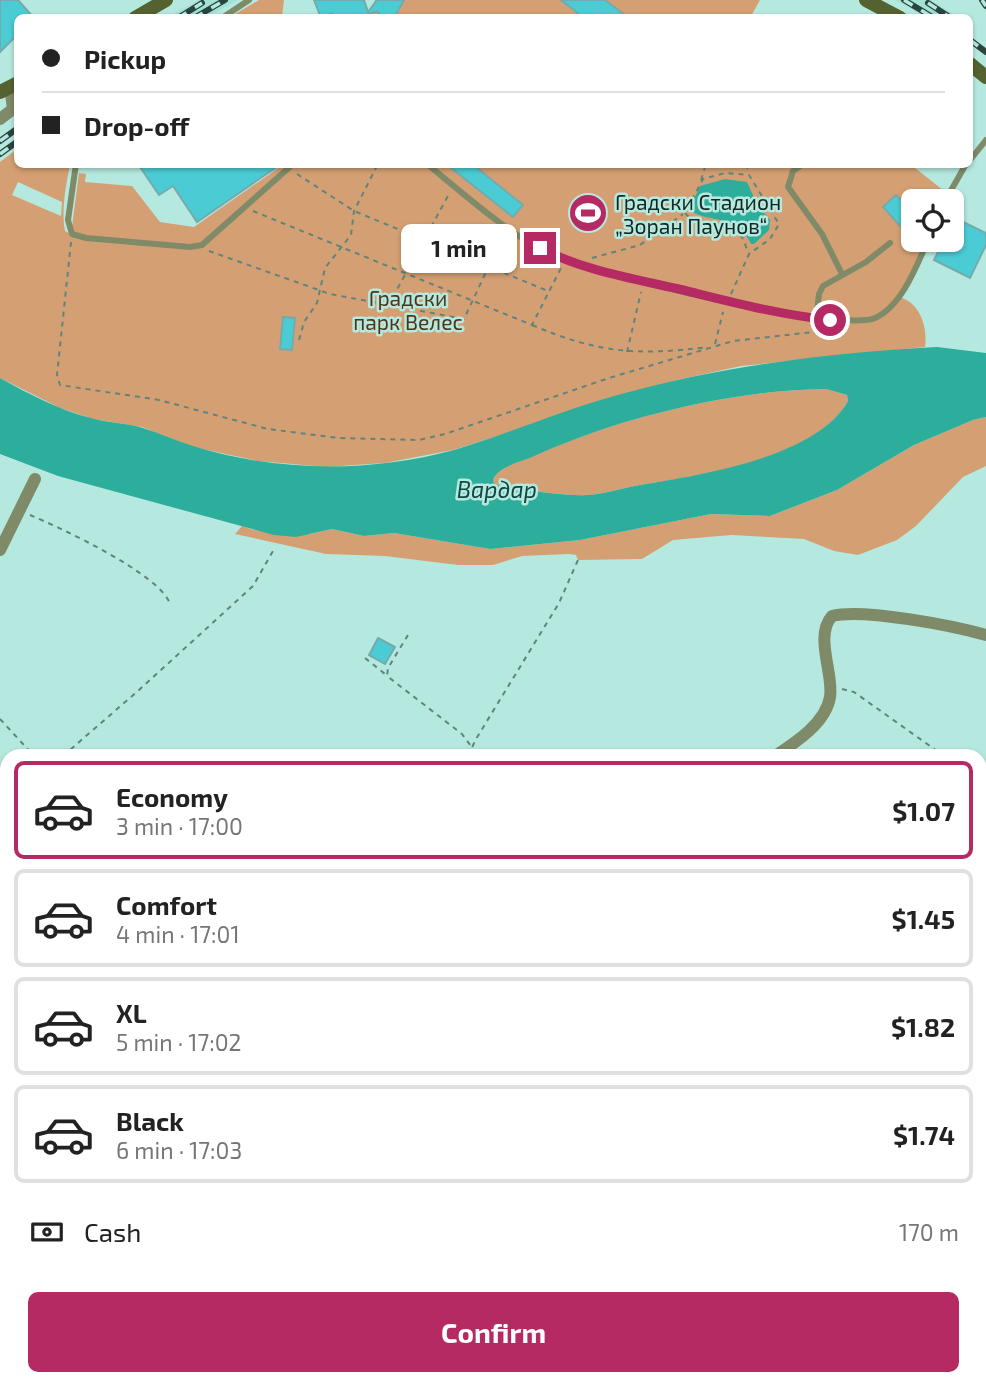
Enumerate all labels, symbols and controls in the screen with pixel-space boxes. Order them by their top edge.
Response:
text: Pickup [84,43,166,74]
text: Drop-off [84,110,189,141]
place label: Градски Стадион „Зоран Паунов“ [615,189,781,239]
map controls [901,189,964,252]
button: locate [901,189,964,252]
sports icon: Градски Стадион „Зоран Паунов“ [567,192,609,234]
callout: 1 min [400,224,516,272]
route end [524,232,556,264]
text: 1 min [431,234,487,262]
park label: Градски парк Велес [353,285,463,334]
route start [814,304,846,336]
water label: Вардар [457,475,537,503]
icon: car [32,779,95,842]
text: Economy [116,781,228,812]
text: $1.07 [892,795,955,826]
text: 3 min · 17:00 [116,812,243,840]
icon: car [32,887,95,950]
text: Comfort [116,889,217,920]
text: $1.45 [892,903,955,934]
text: 4 min · 17:01 [116,920,240,948]
icon: car [32,995,95,1058]
text: XL [116,997,147,1028]
text: $1.82 [891,1011,955,1042]
text: 5 min · 17:02 [116,1028,242,1056]
icon: car [32,1103,95,1166]
text: Black [116,1105,184,1136]
text: $1.74 [893,1119,955,1150]
text: 6 min · 17:03 [116,1136,242,1164]
icon: cash [28,1213,66,1251]
text: Cash [84,1216,141,1247]
text: 170 m [899,1218,959,1246]
button: Confirm [28,1292,959,1372]

